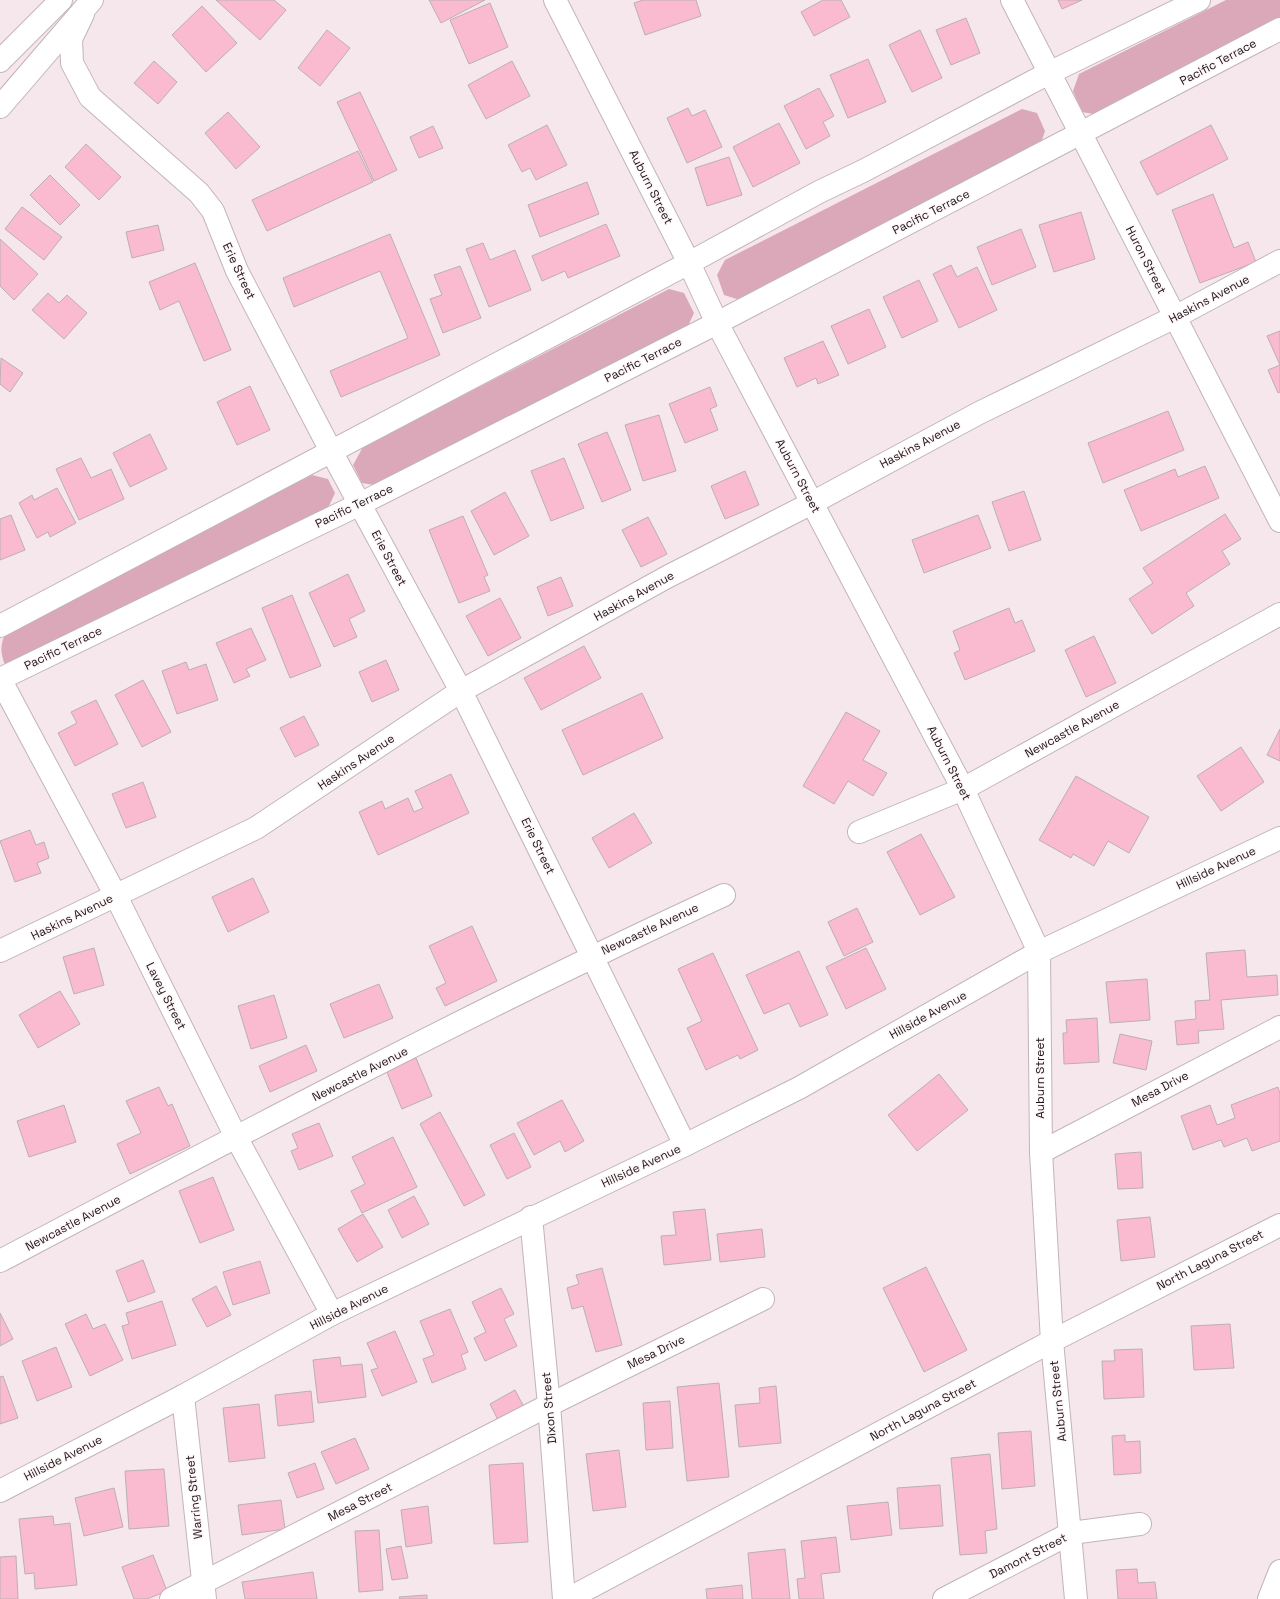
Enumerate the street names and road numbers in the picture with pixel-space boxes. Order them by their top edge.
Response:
street label: Pacific Terrace [1177,35,1259,89]
street label: Auburn Street [625,147,677,227]
street label: Pacific Terrace [890,186,972,238]
street label: Huron Street [1122,223,1170,297]
street label: Erie Street [219,240,259,302]
street label: Haskins Avenue [1166,271,1252,327]
street label: Pacific Terrace [602,334,684,386]
street label: Haskins Avenue [877,416,963,472]
street label: Auburn Street [772,436,824,516]
street label: Pacific Terrace [312,480,396,532]
street label: Erie Street [368,527,410,589]
street label: Haskins Avenue [591,567,677,625]
street label: Pacific Terrace [21,622,105,674]
street label: Newcastle Avenue [1022,696,1122,762]
street label: Auburn Street [923,723,975,803]
street label: Haskins Avenue [314,730,398,794]
street label: Erie Street [517,815,559,877]
street label: Hillside Avenue [1174,843,1258,893]
street label: Haskins Avenue [28,890,116,944]
street label: Newcastle Avenue [599,899,701,959]
street label: Lavey Street [142,960,190,1032]
street label: Hillside Avenue [886,987,970,1043]
street label: Auburn Street [1032,1037,1048,1119]
street label: Newcastle Avenue [309,1043,411,1105]
street label: Mesa Drive [1129,1067,1191,1111]
street label: Hillside Avenue [599,1141,683,1191]
street label: Newcastle Avenue [23,1191,123,1255]
street label: North Laguna Street [1154,1226,1266,1294]
street label: Hillside Avenue [307,1280,391,1334]
street label: Mesa Drive [624,1331,688,1373]
street label: Auburn Street [1046,1360,1070,1442]
street label: Dixon Street [538,1371,560,1445]
street label: North Laguna Street [867,1375,979,1445]
street label: Hillside Avenue [21,1431,105,1485]
street label: Warring Street [182,1454,206,1540]
street label: Mesa Street [325,1479,395,1525]
street label: Damont Street [986,1530,1070,1582]

